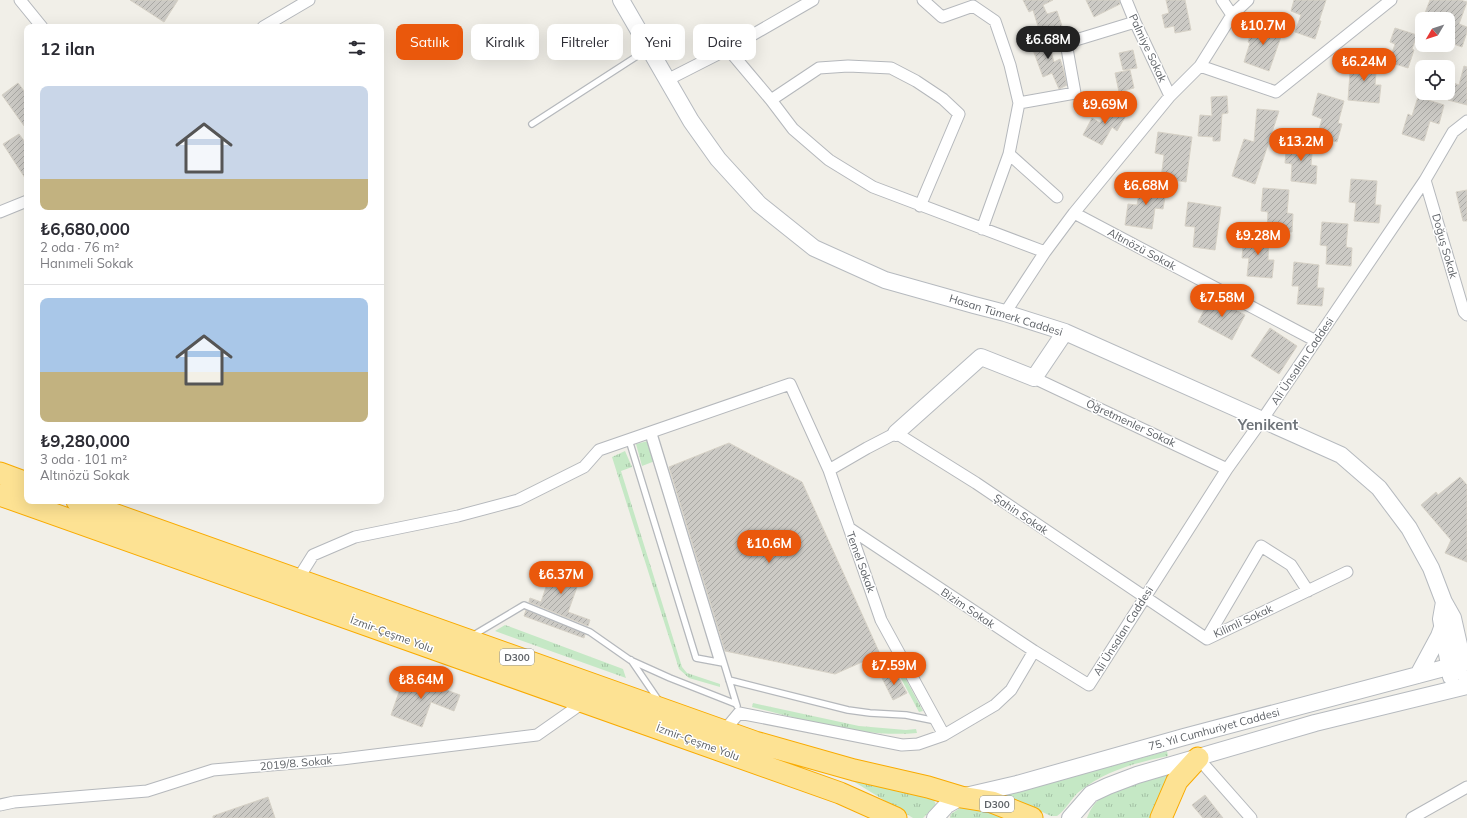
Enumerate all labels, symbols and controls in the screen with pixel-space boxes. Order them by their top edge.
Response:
street label: Palmiye Sokak [1126,12,1170,85]
pin: ₺10.7M [1230,12,1296,46]
north arrow [1415,12,1455,52]
map controls [1415,12,1455,100]
text: ₺10.7M [1240,17,1286,33]
chip: Satılık [396,24,463,60]
chip: Kiralık [471,24,539,60]
chip: Filtreler [547,24,623,60]
chip: Yeni [631,24,685,60]
chip: Daire [693,24,756,60]
pin: ₺6.68M [1015,26,1081,60]
text: ₺6.68M [1025,31,1071,47]
icon: filters [346,37,368,59]
text: 12 ilan [40,38,95,59]
pin: ₺6.24M [1331,48,1397,82]
text: ₺6.24M [1341,53,1387,69]
button: locate [1415,60,1455,100]
pin: ₺9.69M [1072,91,1138,125]
text: ₺9.69M [1082,96,1128,112]
icon: home [168,112,240,184]
pin: ₺13.2M [1268,128,1334,162]
text: ₺13.2M [1278,133,1324,149]
pin: ₺6.68M [1113,172,1179,206]
text: ₺6.68M [1123,177,1169,193]
street label: Doğuş Sokak [1429,212,1461,280]
text: ₺6,680,000 [40,218,130,239]
pin: ₺9.28M [1225,222,1291,256]
street label: Altınözü Sokak [1105,225,1179,273]
text: ₺9.28M [1235,227,1281,243]
text: 2 oda · 76 m² [40,239,119,255]
text: Hanımeli Sokak [40,255,133,271]
pin: ₺7.58M [1189,284,1255,318]
text: ₺7.58M [1199,289,1245,305]
street label: Hasan Tümerk Caddesi [948,291,1064,339]
street label: Ali Ünsalan Caddesi [1268,315,1336,407]
icon: home [168,324,240,396]
street label: Öğretmenler Sokak [1084,396,1178,450]
district label: Yenikent [1237,415,1299,434]
text: ₺9,280,000 [40,430,130,451]
text: 3 oda · 101 m² [40,451,127,467]
text: Altınözü Sokak [40,467,130,483]
street label: Şahin Sokak [991,491,1051,538]
pin: ₺10.6M [736,530,802,564]
street label: Temel Sokak [843,530,879,595]
text: ₺10.6M [746,535,792,551]
pin: ₺6.37M [528,561,594,595]
text: ₺6.37M [538,566,584,582]
street label: Ali Ünsalan Caddesi [1090,584,1156,678]
street label: Bizim Sokak [938,585,998,631]
street label: Kilimli Sokak [1211,601,1275,641]
street label: İzmir-Çeşme Yolu [349,612,435,656]
road number: D300 [500,649,534,665]
pin: ₺7.59M [861,652,927,686]
text: ₺7.59M [871,657,917,673]
pin: ₺8.64M [388,666,454,700]
text: ₺8.64M [398,671,444,687]
street label: 75. Yıl Cumhuriyet Caddesi [1147,705,1281,753]
street label: İzmir-Çeşme Yolu [655,720,741,764]
street label: 2019/8. Sokak [259,753,333,773]
road number: D300 [980,796,1014,812]

